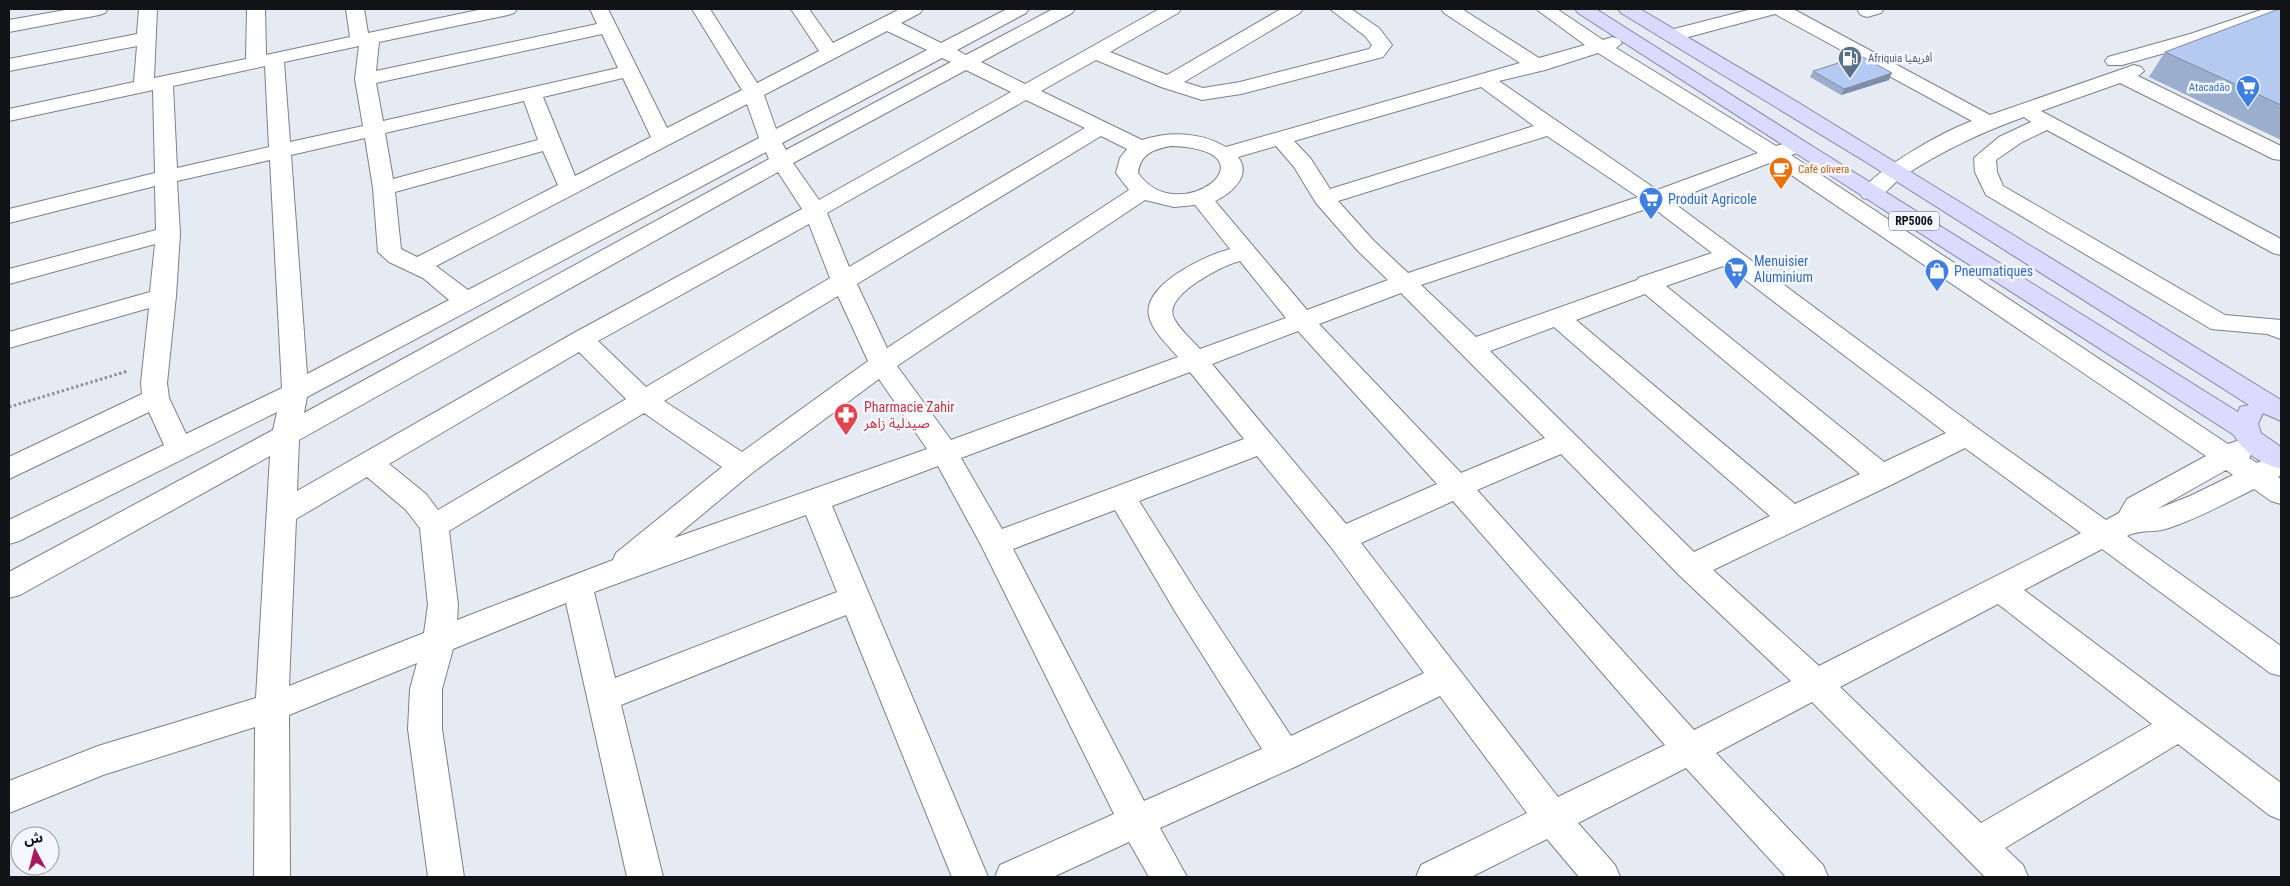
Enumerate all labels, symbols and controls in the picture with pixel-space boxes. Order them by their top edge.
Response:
fuel station icon: Afriquia أفريقيا [1837,45,1863,79]
place label: Afriquia أفريقيا [1868,52,1933,65]
supermarket icon: Atacadão [2235,74,2261,108]
place label: Atacadão [2189,81,2230,94]
cafe icon: Café olivera [1768,156,1794,190]
place label: Café olivera [1798,163,1849,176]
supermarket icon: Produit Agricole [1638,186,1664,220]
place label: Produit Agricole [1668,191,1757,207]
road number: RP5006 [1889,212,1939,230]
place label: Menuisier Aluminium [1754,253,1813,285]
supermarket icon: Menuisier Aluminium [1723,256,1749,290]
shop icon: Pneumatiques [1924,258,1950,292]
place label: Pneumatiques [1954,263,2033,279]
place label: Pharmacie Zahir صيدلية زاهر [863,399,954,432]
pharmacy icon: Pharmacie Zahir صيدلية زاهر [833,402,859,436]
north arrow [10,826,60,876]
text: ش [23,829,44,847]

